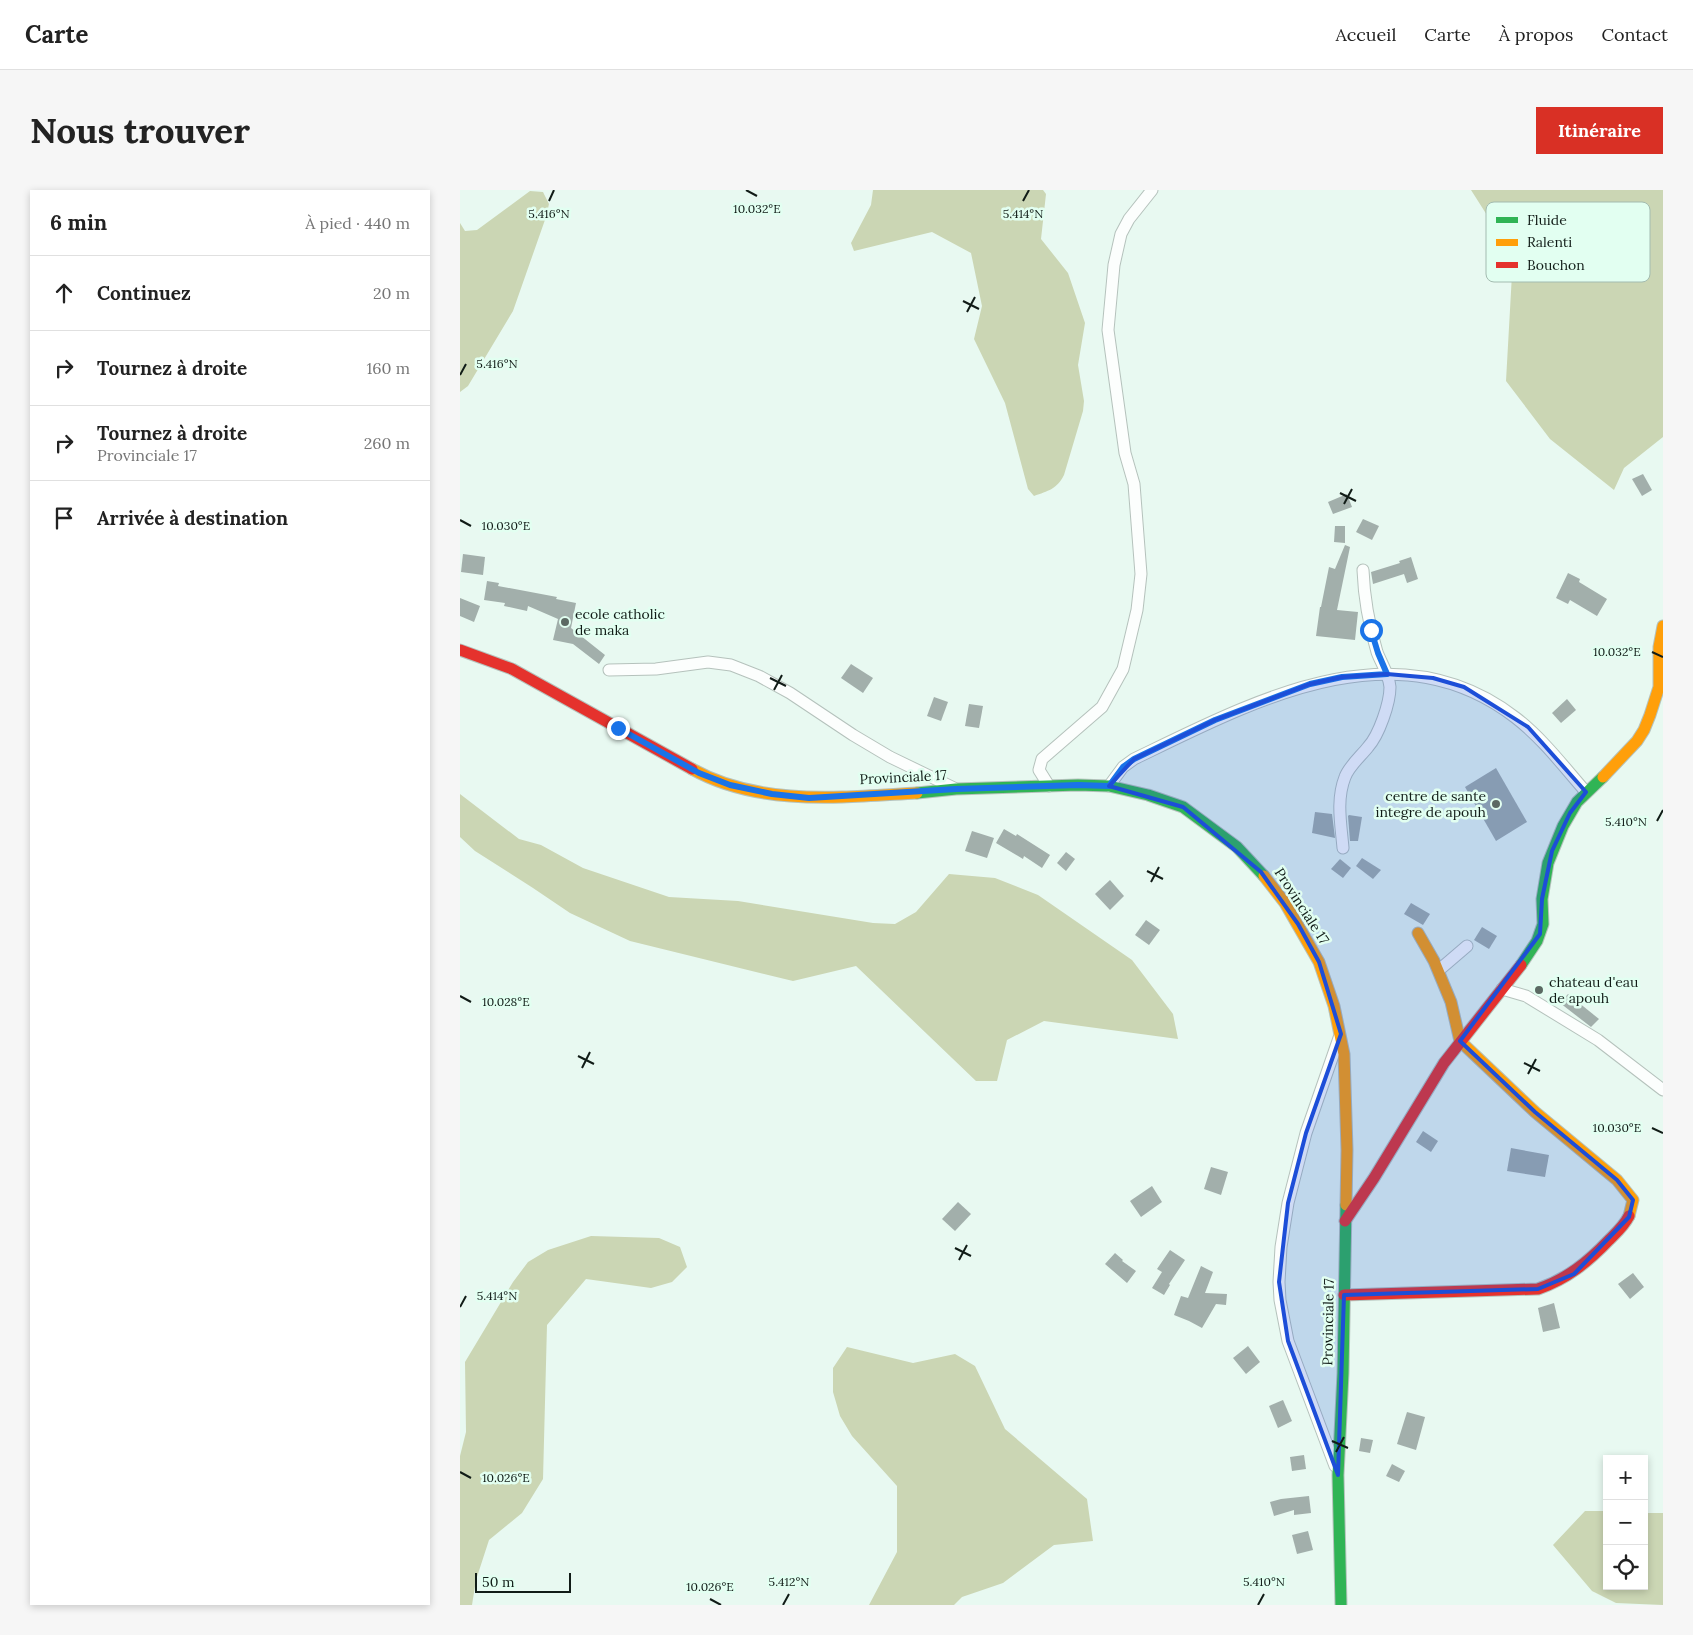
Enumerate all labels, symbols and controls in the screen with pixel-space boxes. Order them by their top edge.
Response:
text: Carte [25,19,88,50]
text: Accueil [1336,23,1396,46]
text: Carte [1424,23,1471,46]
text: À propos [1499,23,1573,46]
text: Contact [1601,23,1668,46]
button: Itinéraire [1536,107,1663,154]
text: Nous trouver [30,108,250,153]
text: 10.032°E [733,201,781,216]
legend [1486,202,1650,282]
text: 5.416°N [528,206,570,221]
text: 5.414°N [1003,206,1043,221]
text: 6 min [50,209,107,236]
text: Fluide [1527,211,1567,229]
text: À pied · 440 m [305,213,410,233]
text: Ralenti [1527,233,1572,251]
text: Bouchon [1527,256,1585,274]
icon: ahead [50,279,78,307]
text: Continuez [97,281,191,305]
text: 20 m [373,283,410,303]
icon: right [50,354,78,382]
text: Tournez à droite [97,356,247,380]
text: 5.416°N [476,356,518,371]
text: 160 m [366,358,410,378]
text: Tournez à droite [97,421,247,445]
icon: right [50,429,78,457]
text: 260 m [364,433,410,453]
text: Provinciale 17 [97,445,197,465]
icon: arrive [50,504,78,532]
text: Arrivée à destination [97,506,288,530]
text: 10.030°E [482,518,530,533]
place label: ecole catholic de maka [575,605,665,639]
marker: ecole catholic de maka [559,616,571,628]
route start [1360,619,1383,642]
text: 10.032°E [1593,644,1641,659]
route end [607,717,630,740]
street label: Provinciale 17 [859,766,948,788]
place label: centre de sante integre de apouh [1376,787,1486,821]
marker: centre de sante integre de apouh [1490,798,1502,810]
text: 5.410°N [1605,814,1647,829]
street label: Provinciale 17 [1271,864,1334,948]
place label: chateau d'eau de apouh [1549,973,1638,1007]
marker: chateau d'eau de apouh [1533,984,1545,996]
text: 10.028°E [482,994,530,1009]
text: 10.030°E [1593,1120,1641,1135]
street label: Provinciale 17 [1318,1278,1338,1366]
text: 5.414°N [477,1288,517,1303]
map controls [1603,1455,1648,1590]
button: + [1603,1455,1648,1500]
text: 10.026°E [482,1470,530,1485]
button: − [1603,1500,1648,1545]
button: locate [1603,1545,1648,1590]
scale bar [475,1570,571,1593]
text: 50 m [482,1573,515,1591]
text: 5.412°N [769,1574,809,1589]
text: 5.410°N [1243,1574,1285,1589]
text: 10.026°E [686,1579,734,1594]

